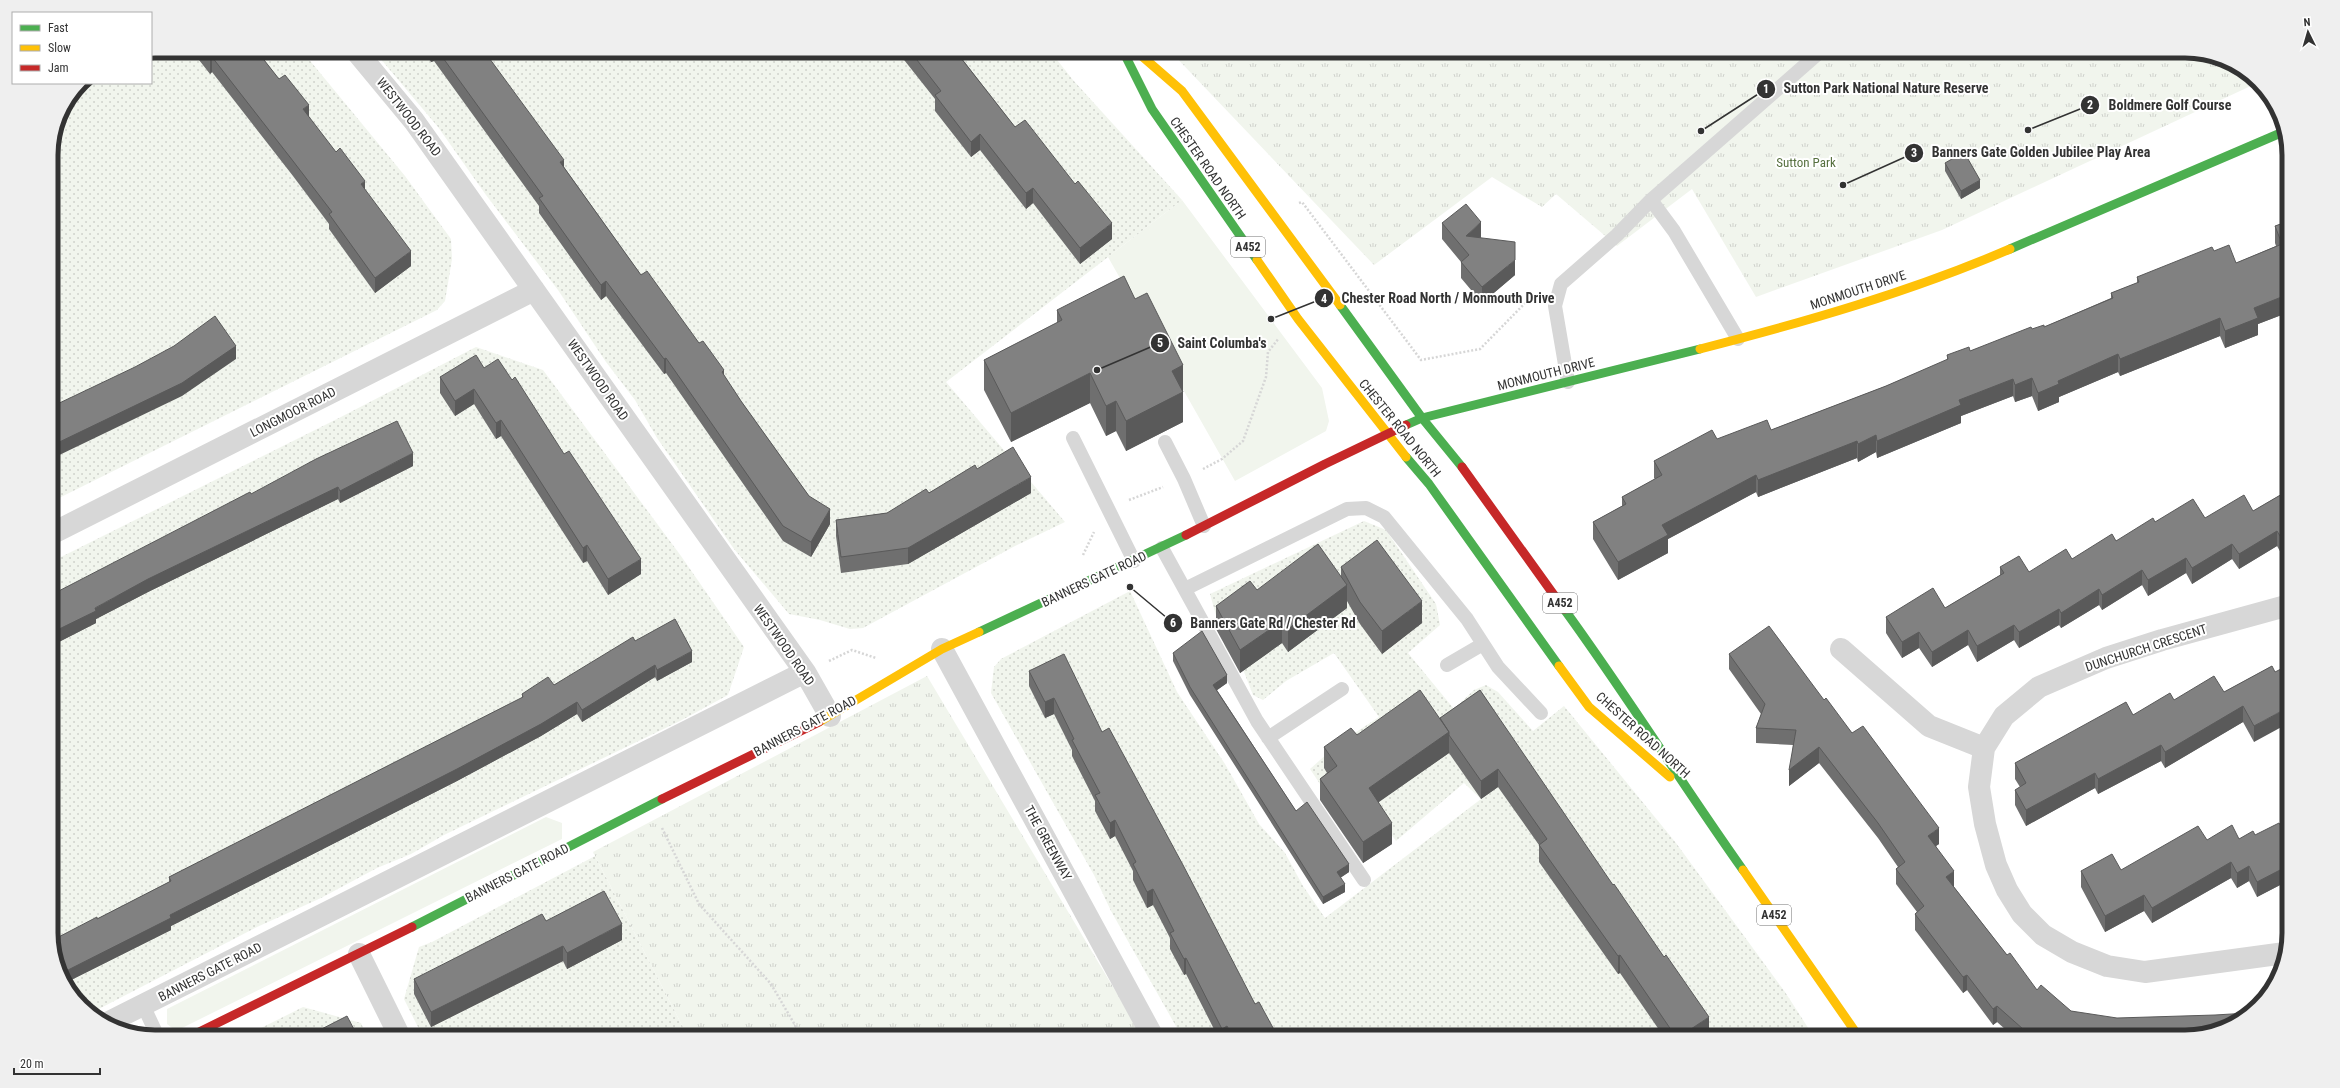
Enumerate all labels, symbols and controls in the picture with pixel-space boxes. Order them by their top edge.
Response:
legend [12,12,152,84]
north arrow [2288,12,2328,52]
text: N [2303,16,2311,29]
text: Fast [48,21,69,35]
text: Slow [48,41,71,55]
text: Jam [48,61,69,75]
street label: WESTWOOD ROAD [374,75,444,159]
callout: Sutton Park National Nature Reserve [1756,76,1997,102]
text: Sutton Park National Nature Reserve [1783,80,1989,96]
text: 1 [1763,82,1769,96]
callout: Boldmere Golf Course [2080,92,2239,118]
text: Boldmere Golf Course [2109,97,2232,113]
text: 2 [2087,98,2093,112]
street label: CHESTER ROAD NORTH [1167,114,1249,222]
callout: Banners Gate Golden Jubilee Play Area [1904,140,2158,166]
text: Banners Gate Golden Jubilee Play Area [1932,144,2151,160]
text: 3 [1911,146,1917,160]
park label: Sutton Park [1776,155,1836,170]
road number: A452 [1231,237,1265,257]
street label: MONMOUTH DRIVE [1808,267,1908,313]
callout: Chester Road North / Monmouth Drive [1314,285,1563,311]
text: Chester Road North / Monmouth Drive [1341,290,1555,306]
text: 4 [1321,292,1327,306]
callout: Saint Columba's [1150,330,1275,356]
text: Saint Columba's [1177,335,1267,351]
text: 5 [1157,336,1163,350]
street label: WESTWOOD ROAD [564,337,632,423]
street label: MONMOUTH DRIVE [1496,355,1596,393]
street label: CHESTER ROAD NORTH [1356,376,1444,480]
street label: LONGMOOR ROAD [248,384,338,440]
street label: BANNERS GATE ROAD [1039,548,1149,610]
road number: A452 [1543,593,1577,613]
street label: WESTWOOD ROAD [750,602,818,688]
callout: Banners Gate Rd / Chester Rd [1163,610,1364,636]
text: Banners Gate Rd / Chester Rd [1190,615,1356,631]
text: 6 [1170,616,1176,630]
street label: DUNCHURCH CRESCENT [2083,621,2209,675]
street label: CHESTER ROAD NORTH [1593,689,1693,781]
street label: BANNERS GATE ROAD [751,693,859,759]
street label: THE GREENWAY [1021,803,1075,883]
street label: BANNERS GATE ROAD [463,840,571,906]
road number: A452 [1757,905,1791,925]
street label: BANNERS GATE ROAD [156,939,264,1005]
scale bar [14,1050,100,1076]
text: 20 m [20,1057,44,1071]

